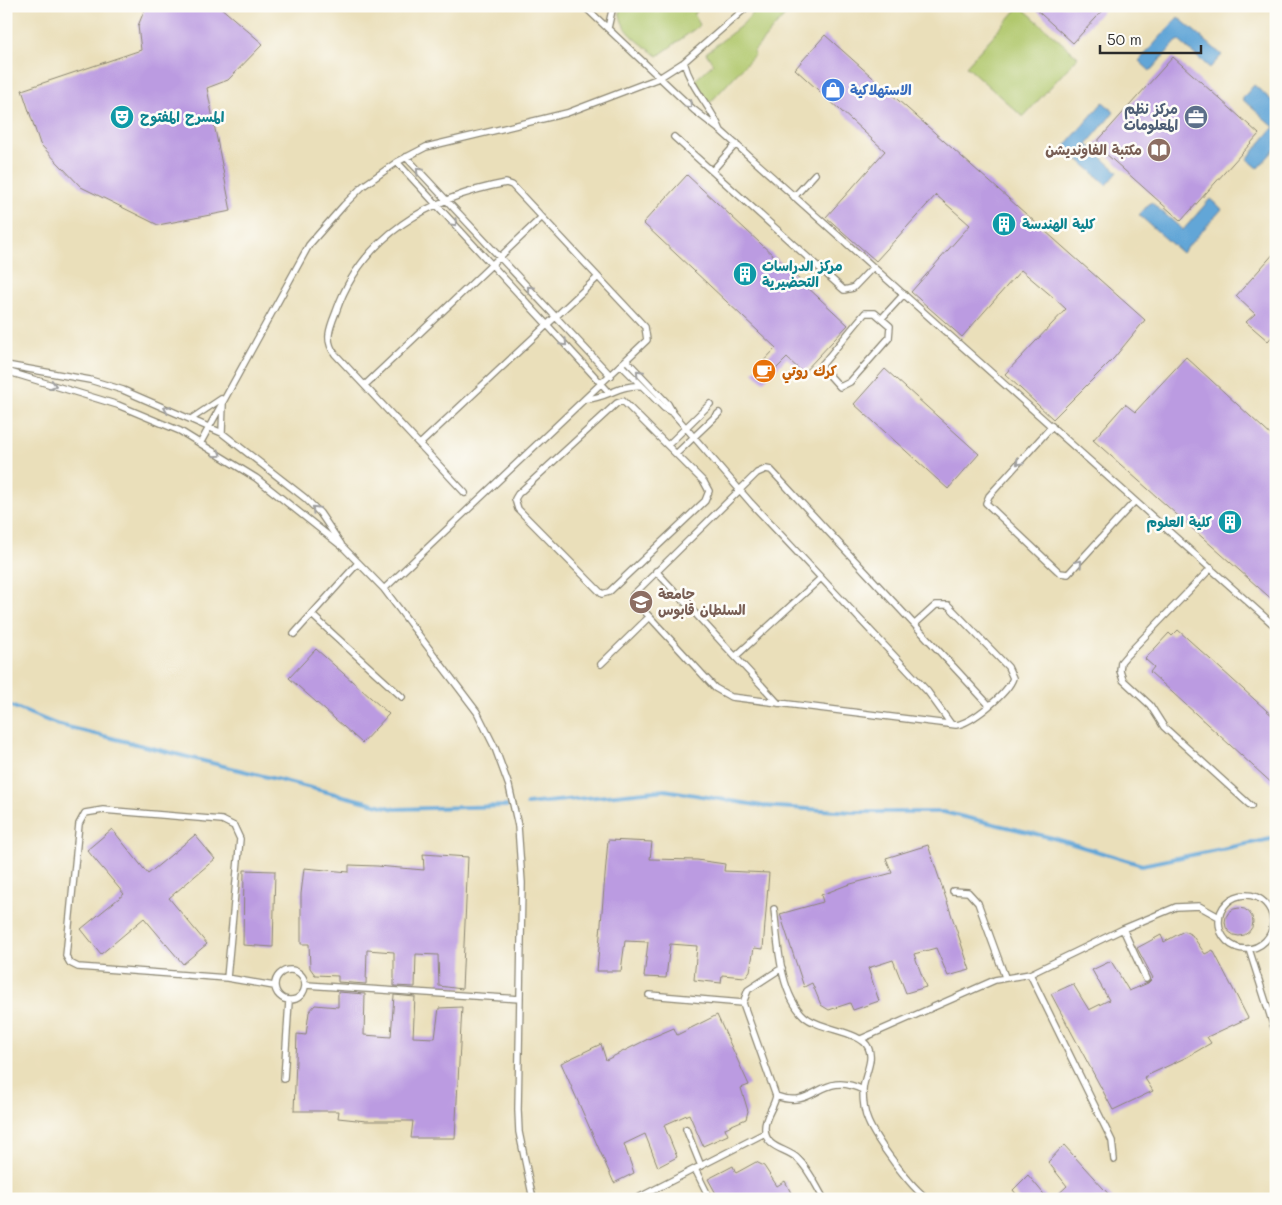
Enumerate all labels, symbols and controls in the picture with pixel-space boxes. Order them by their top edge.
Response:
scale bar [1100,22,1201,54]
text: 50 m [1107,29,1142,49]
shop icon: الاستهلاكية [820,77,846,103]
place label: الاستهلاكية [850,80,912,99]
place label: مركز نظم المعلومات [1124,99,1178,135]
one-way arrow [683,100,692,109]
theatre icon: المسرح المفتوح [109,104,135,130]
office icon: مركز نظم المعلومات [1183,104,1209,130]
place label: المسرح المفتوح [140,107,225,127]
library icon: مكتبة الفاونديشن [1146,137,1172,163]
place label: مكتبة الفاونديشن [1045,140,1142,159]
one-way arrow [416,167,425,176]
building icon: كلية الهندسة [991,211,1017,237]
place label: كلية الهندسة [1022,214,1096,233]
one-way arrow [448,218,457,227]
place label: مركز الدراسات التحضيرية [762,256,843,291]
building icon: مركز الدراسات التحضيرية [732,261,758,287]
one-way arrow [527,286,536,295]
one-way arrow [558,337,567,346]
cafe icon: كرك روتي [751,358,777,384]
place label: كرك روتي [782,361,838,384]
one-way arrow [636,370,645,379]
one-way arrow [48,380,56,390]
one-way arrow [163,405,172,415]
one-way arrow [213,447,222,457]
one-way arrow [1016,457,1025,466]
one-way arrow [312,506,321,515]
building icon: كلية العلوم [1217,509,1243,535]
place label: كلية العلوم [1146,512,1213,533]
one-way arrow [1073,559,1082,568]
place label: جامعة السلطان قابوس [658,584,746,620]
school or university icon: جامعة السلطان قابوس [628,589,654,615]

